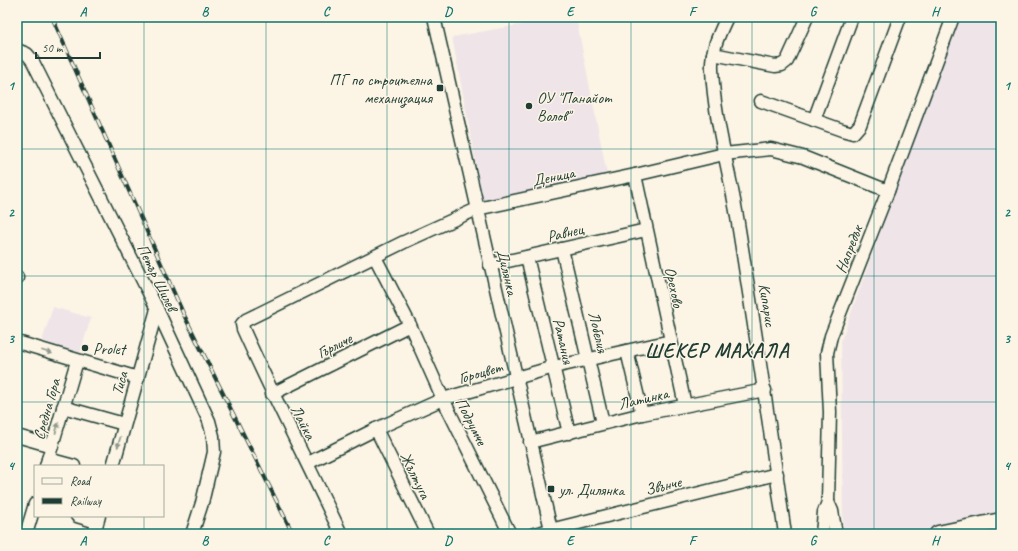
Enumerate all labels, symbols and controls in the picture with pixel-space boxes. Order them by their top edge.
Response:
text: A [80,4,88,20]
text: B [202,4,210,20]
text: C [323,4,331,20]
text: D [444,4,453,20]
text: E [567,4,576,20]
text: F [689,4,698,20]
text: G [810,4,818,20]
text: H [931,4,941,20]
scale bar [36,34,100,60]
text: 50 m [42,40,64,56]
place label: ПГ по строителна механизация [329,70,434,108]
text: 1 [8,78,16,94]
text: 1 [1004,78,1012,94]
marker: ПГ по строителна механизация [435,83,445,93]
place label: ОУ "Панайот Волов" [537,88,613,126]
marker: ОУ "Панайот Волов" [524,101,534,111]
street label: Деница [530,162,578,191]
text: 2 [8,205,15,221]
text: 2 [1004,205,1011,221]
street label: Равнец [545,219,587,247]
street label: Напредък [831,221,868,276]
street label: Петър Шилев [132,241,183,317]
street label: Дилянка [492,247,522,299]
street label: Орехово [660,265,688,311]
street label: Кипарис [754,282,780,329]
street label: Лобелия [584,310,613,356]
street label: Ратания [548,316,578,367]
street label: Гърличе [314,328,357,363]
text: 3 [8,331,15,347]
text: 3 [1004,331,1011,347]
district label: ШЕКЕР МАХАЛА [645,338,790,363]
place label: Prolet [93,339,128,359]
marker: Prolet [80,343,90,353]
one-way arrow [41,349,53,355]
street label: Гороцвет [456,357,506,389]
street label: Тиса [107,368,133,397]
street label: Средна Гора [29,375,65,442]
street label: Латинка [616,383,672,414]
street label: Подрумче [451,394,492,450]
street label: Лайка [286,402,321,444]
one-way arrow [54,422,60,434]
one-way arrow [116,436,122,449]
street label: Жълтуга [395,449,436,504]
text: 4 [8,458,16,474]
text: 4 [1004,458,1012,474]
legend [34,465,164,517]
street label: Звънче [643,471,685,500]
text: Road [70,473,92,489]
place label: ул. Дилянка [558,480,626,500]
marker: ул. Дилянка [546,484,556,494]
text: Railway [70,493,102,509]
text: A [80,533,88,549]
text: B [202,533,210,549]
text: C [323,533,331,549]
text: D [444,533,453,549]
text: E [567,533,576,549]
text: F [689,533,698,549]
text: G [810,533,818,549]
text: H [931,533,941,549]

